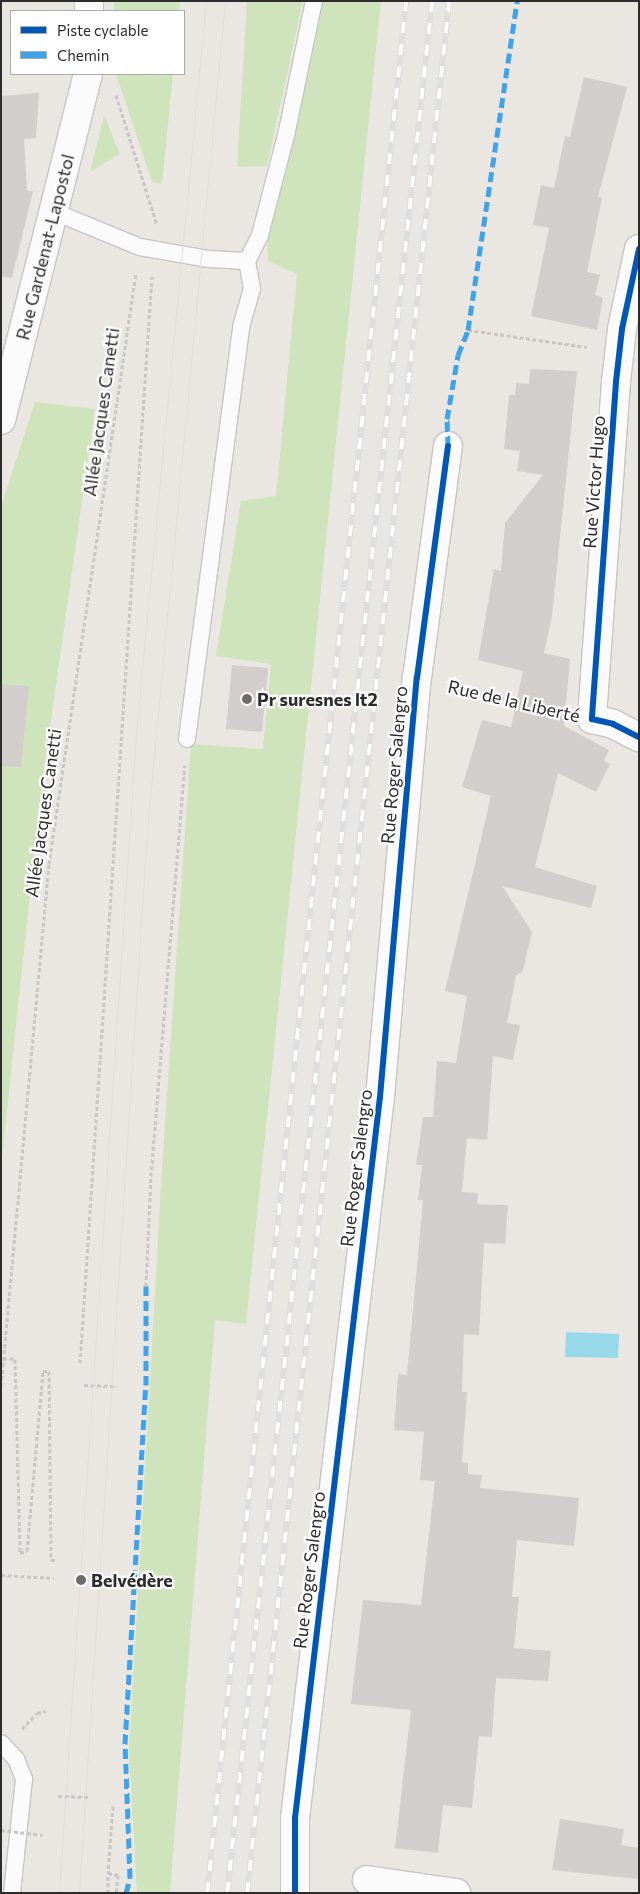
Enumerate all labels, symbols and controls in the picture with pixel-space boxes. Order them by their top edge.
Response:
legend [10,10,185,75]
text: Piste cyclable [57,21,148,39]
text: Chemin [57,46,109,64]
street label: Rue Gardenat-Lapostol [11,152,79,342]
street label: Allée Jacques Canetti [78,326,124,498]
street label: Rue Victor Hugo [579,415,609,549]
street label: Rue de la Liberté [446,675,582,727]
street label: Rue Roger Salengro [376,685,412,845]
place label: Pr suresnes lt2 [257,688,378,710]
marker: Pr suresnes lt2 [241,693,253,705]
street label: Allée Jacques Canetti [20,727,66,899]
street label: Rue Roger Salengro [336,1088,376,1248]
street label: Rue Roger Salengro [289,1490,329,1650]
place label: Belvédère [91,1569,173,1591]
marker: Belvédère [75,1574,87,1586]

